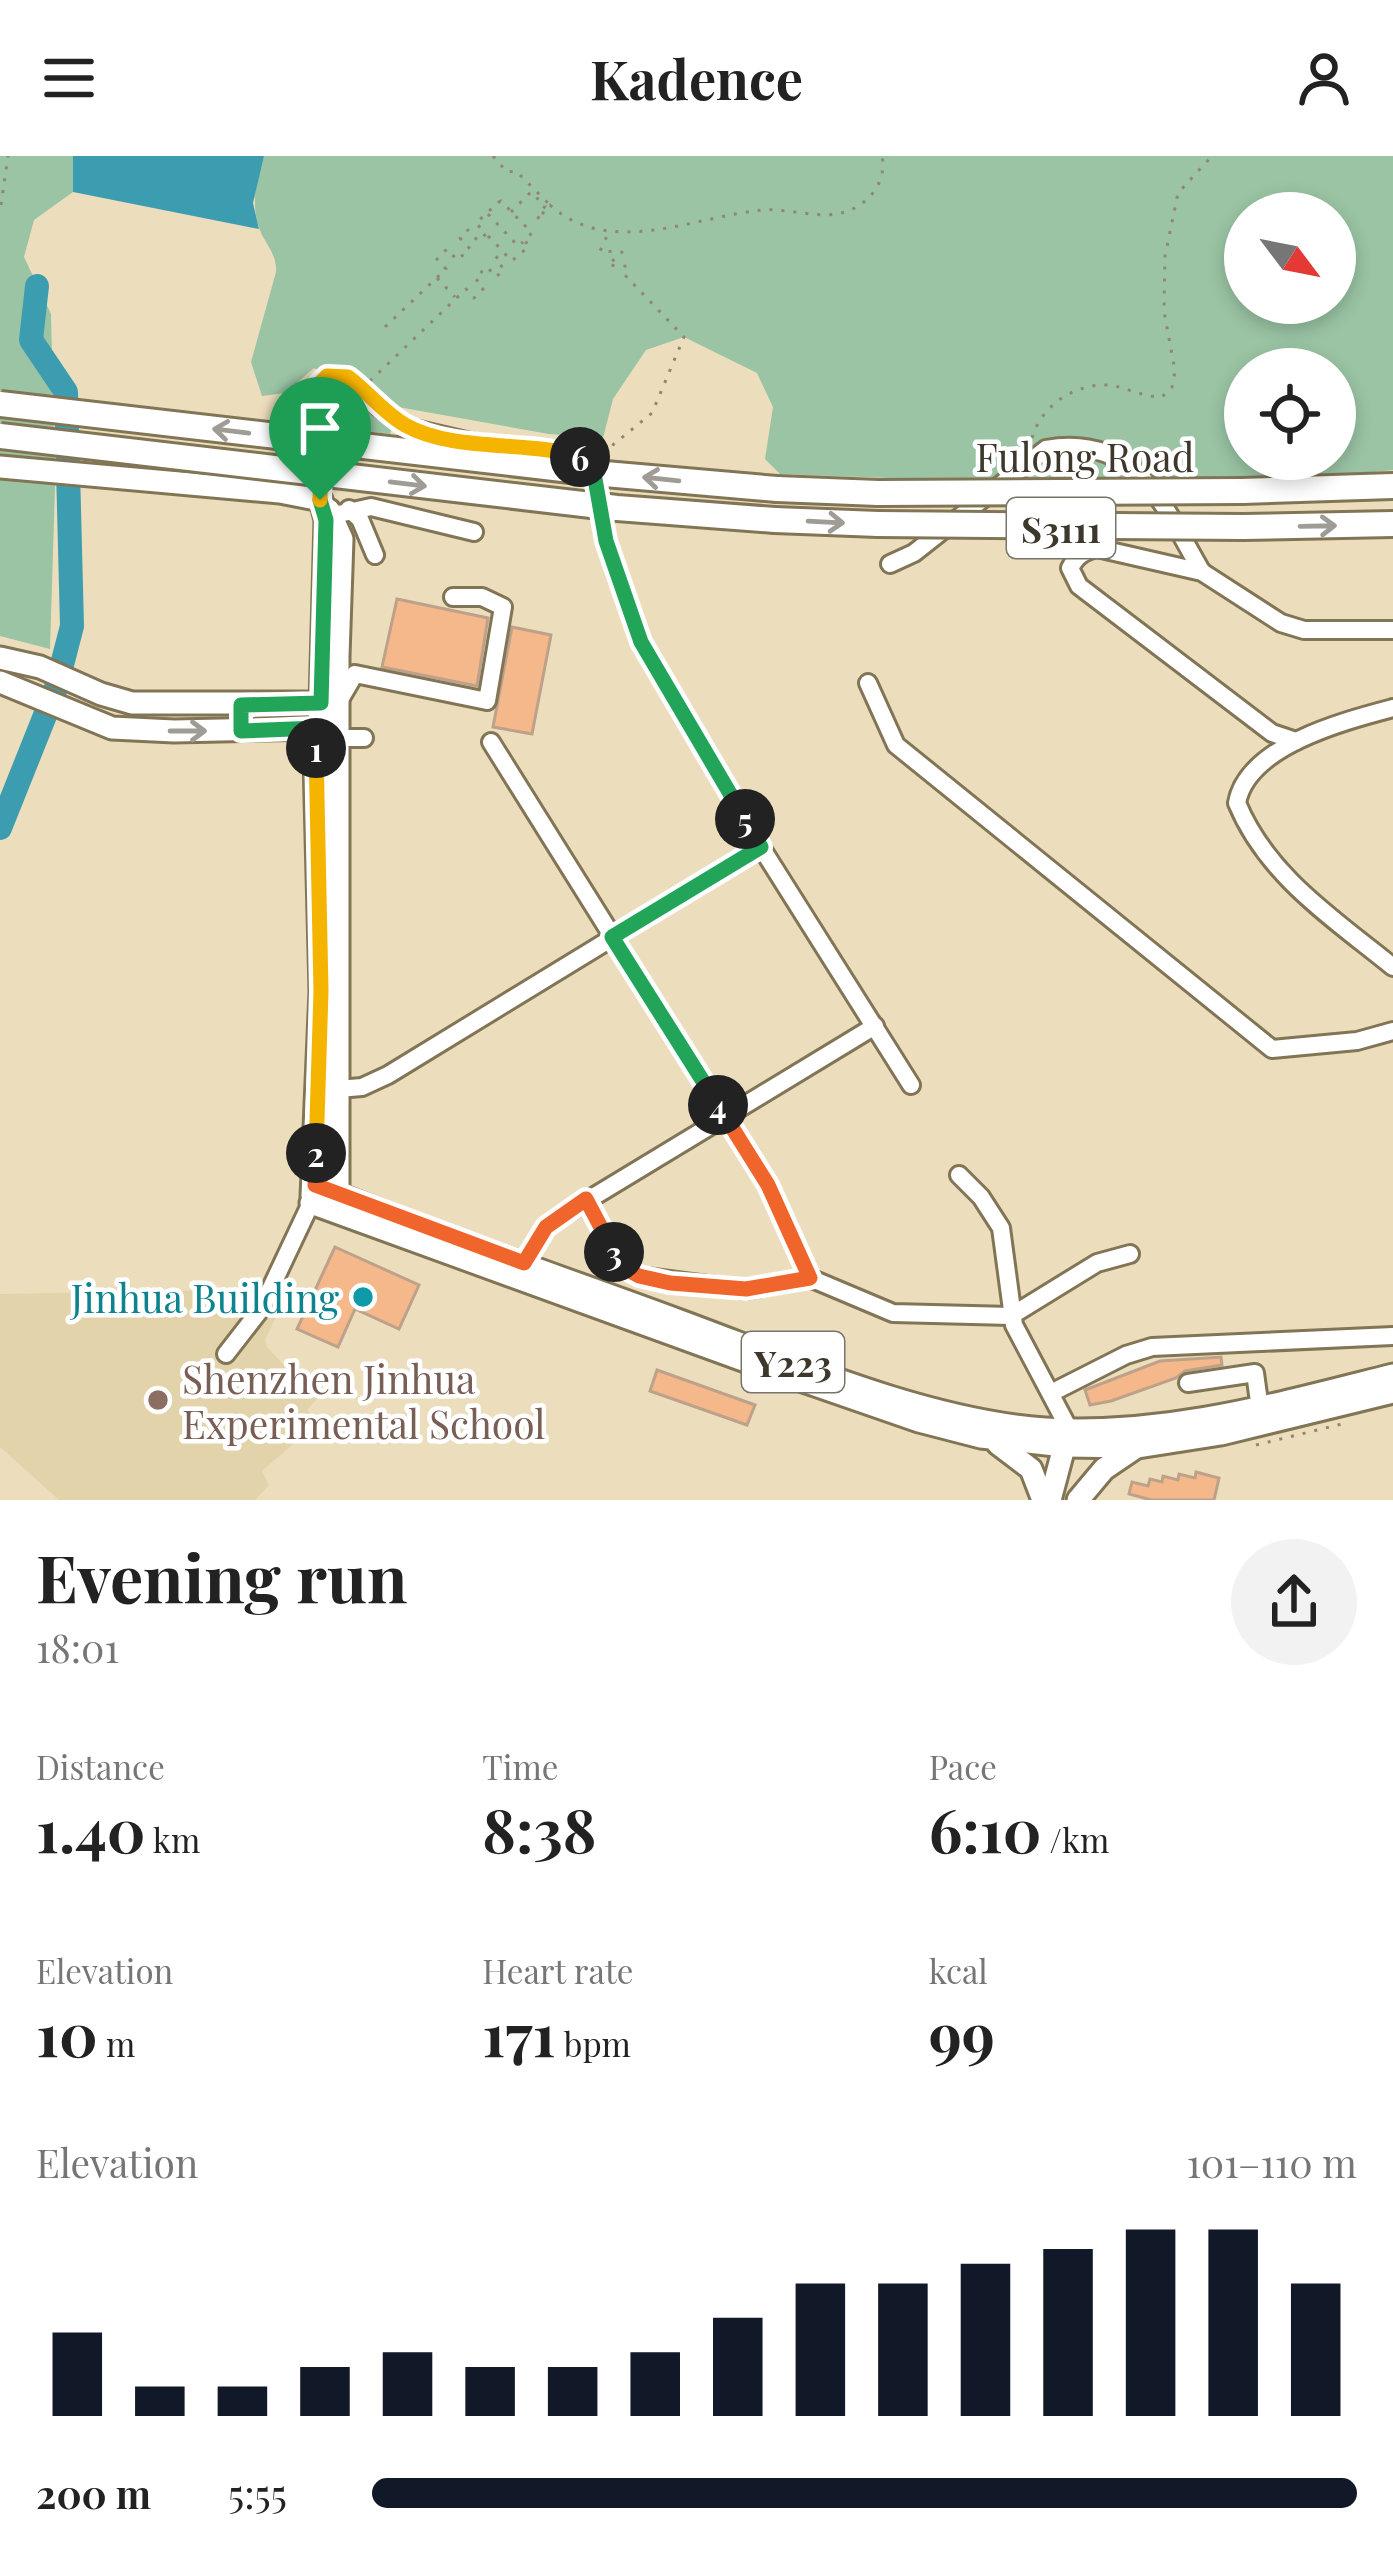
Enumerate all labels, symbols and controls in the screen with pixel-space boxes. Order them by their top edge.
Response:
text: Kadence [590,42,803,114]
icon: menu [36,45,102,111]
icon: person [1291,45,1357,111]
north arrow [1224,192,1356,324]
map controls [1224,192,1356,480]
button: locate [1224,348,1356,480]
pin [269,377,371,500]
icon: arrive [287,395,353,461]
one-way arrow [212,419,251,441]
pin: 6 [550,427,610,487]
street label: Fulong Road [976,430,1194,482]
text: 6 [571,435,589,479]
one-way arrow [642,468,681,490]
one-way arrow [388,473,427,495]
road number: S3111 [1007,498,1115,558]
one-way arrow [806,511,845,534]
one-way arrow [1298,514,1337,537]
pin: 1 [286,718,346,778]
one-way arrow [168,720,207,742]
text: 1 [310,726,322,770]
pin: 5 [715,789,775,849]
text: 5 [737,797,753,841]
pin: 4 [688,1075,748,1135]
text: 4 [709,1083,727,1127]
pin: 2 [286,1123,346,1183]
text: 2 [307,1131,325,1175]
pin: 3 [584,1222,644,1282]
text: 3 [606,1230,622,1274]
place label: Jinhua Building [70,1271,339,1323]
marker: Jinhua Building [350,1284,376,1310]
road number: Y223 [742,1332,844,1392]
place label: Shenzhen Jinhua Experimental School [182,1352,545,1449]
marker: Shenzhen Jinhua Experimental School [145,1387,171,1413]
text: Evening run [36,1532,408,1620]
button: share [1231,1539,1357,1665]
text: 18:01 [36,1621,119,1673]
text: Distance [36,1744,165,1788]
text: Time [482,1744,559,1788]
text: Pace [929,1744,997,1788]
text: 1.40 [36,1788,146,1868]
text: 8:38 [482,1788,596,1868]
text: 6:10 [929,1788,1041,1868]
text: km [146,1817,200,1861]
text: /km [1041,1817,1109,1861]
text: Elevation [36,1948,173,1992]
text: Heart rate [482,1948,633,1992]
text: kcal [929,1948,988,1992]
text: 10 [36,1992,98,2072]
text: 171 [482,1992,556,2072]
text: 99 [929,1992,995,2072]
text: m [98,2021,135,2065]
text: bpm [556,2021,631,2065]
text: Elevation [36,2136,198,2188]
text: 101–110 m [1186,2136,1357,2188]
text: 200 m [36,2467,151,2519]
text: 5:55 [228,2467,287,2519]

